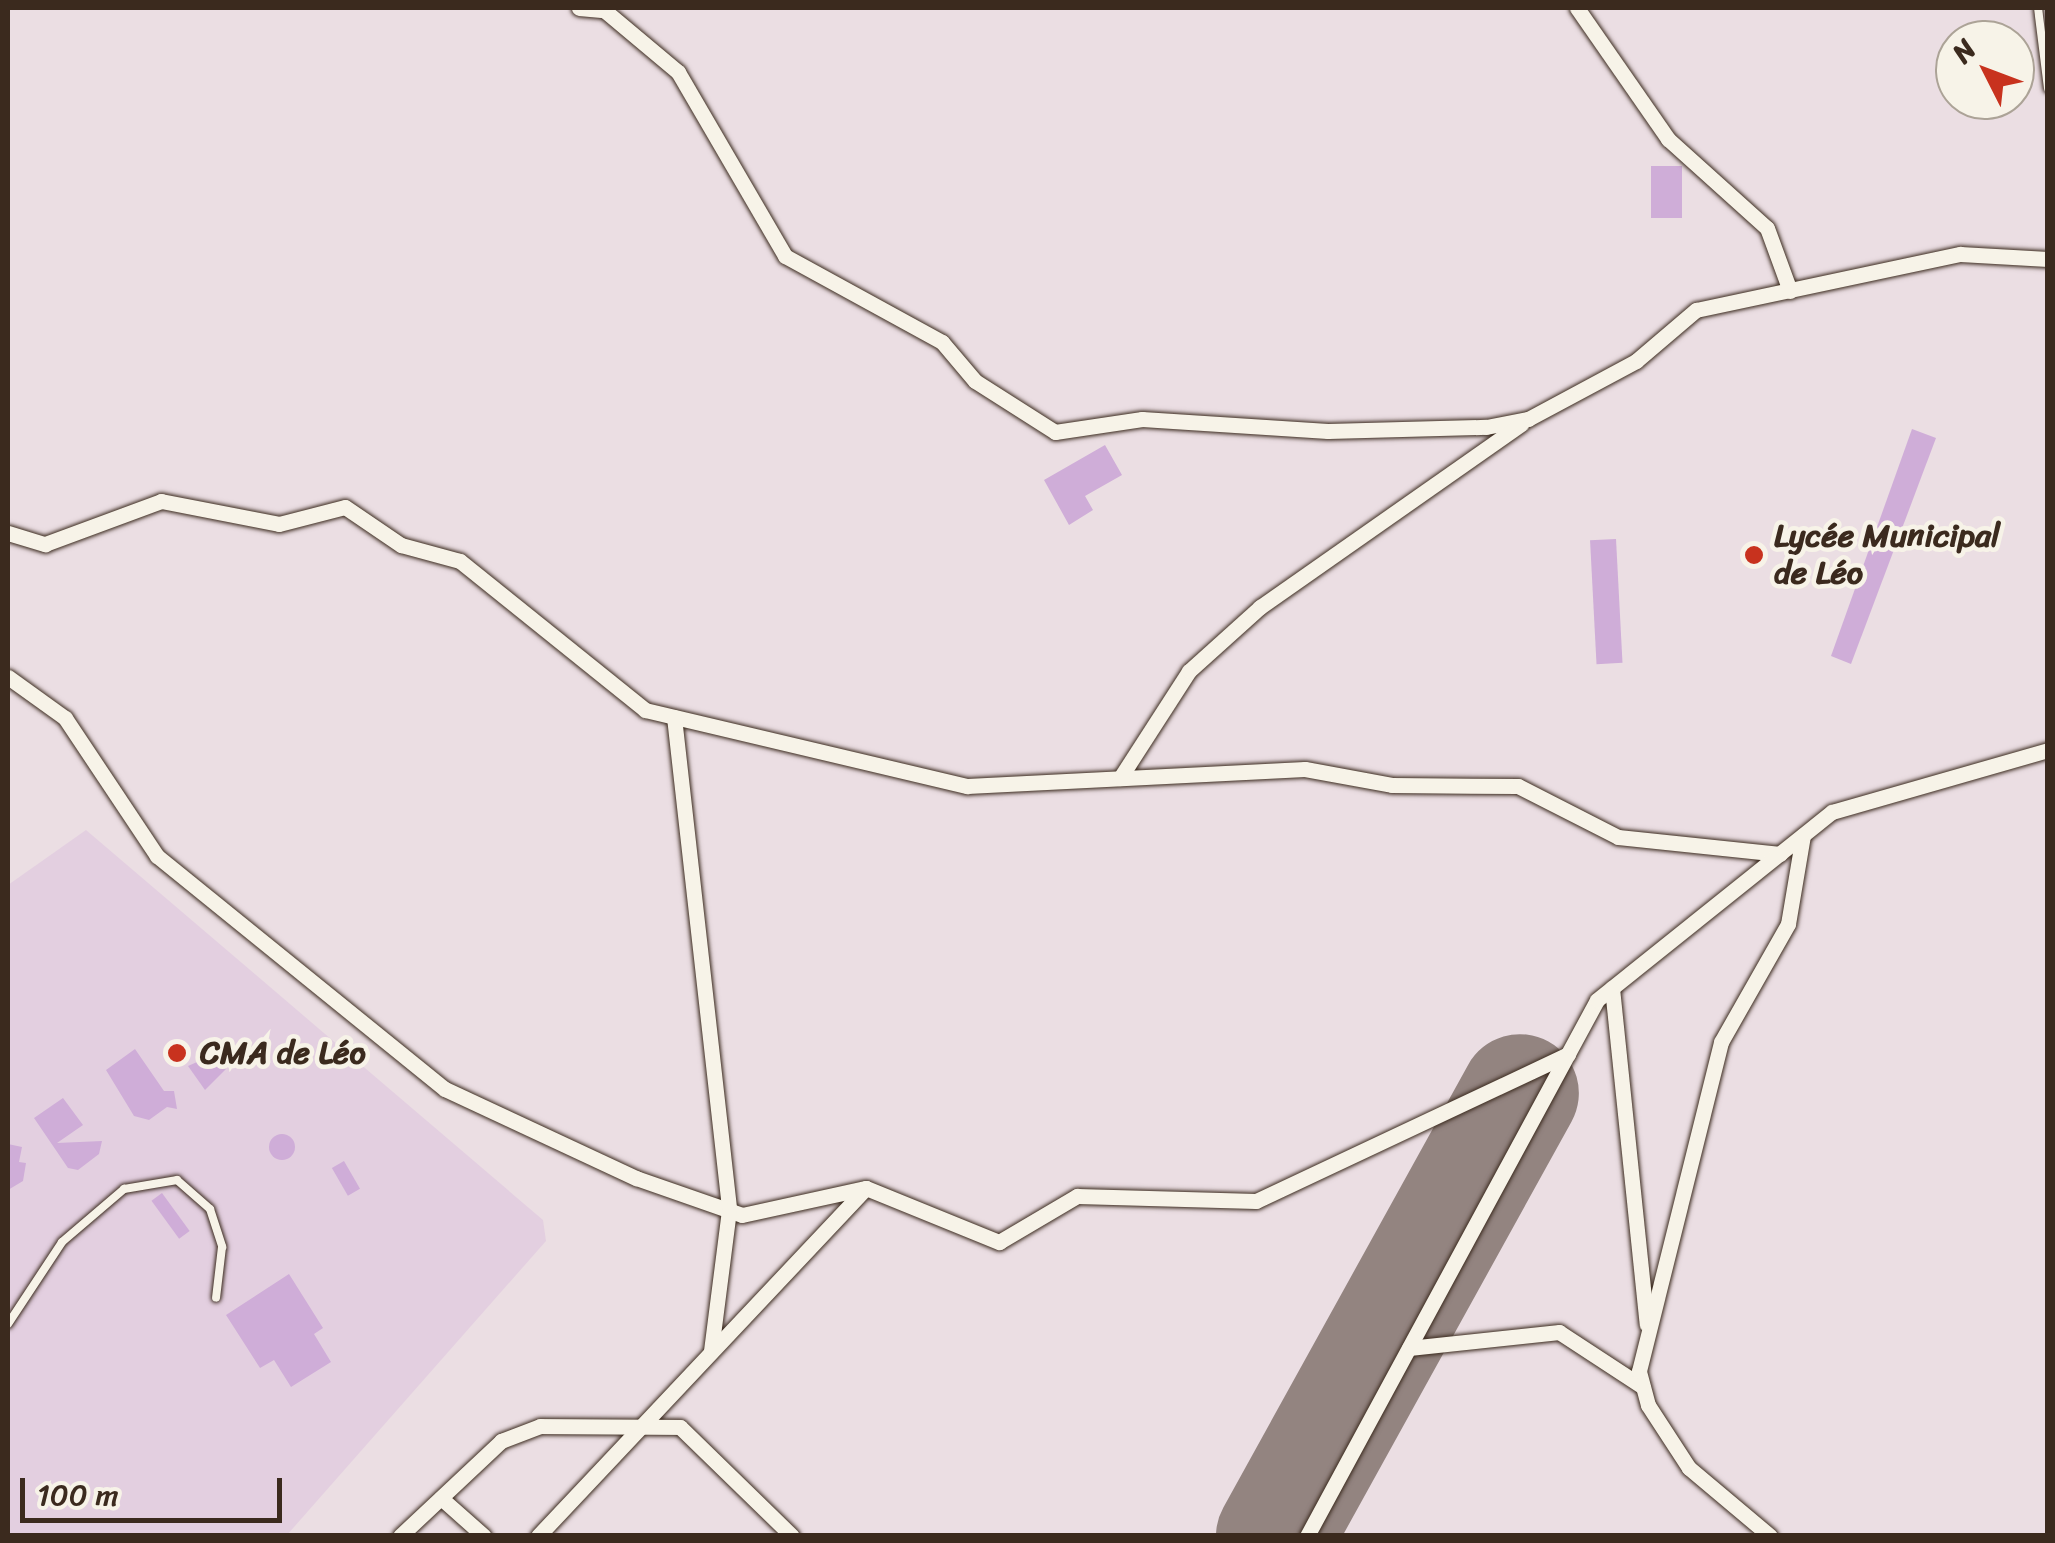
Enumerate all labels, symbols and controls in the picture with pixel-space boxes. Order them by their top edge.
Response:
north arrow [1935,20,2035,120]
text: N [1939,27,1989,75]
place label: Lycée Municipal de Léo [1774,518,1999,593]
marker: Lycée Municipal de Léo [1743,544,1765,566]
place label: CMA de Léo [200,1034,366,1072]
marker: CMA de Léo [164,1040,190,1066]
scale bar [25,1458,288,1520]
text: 100 m [37,1468,119,1522]

